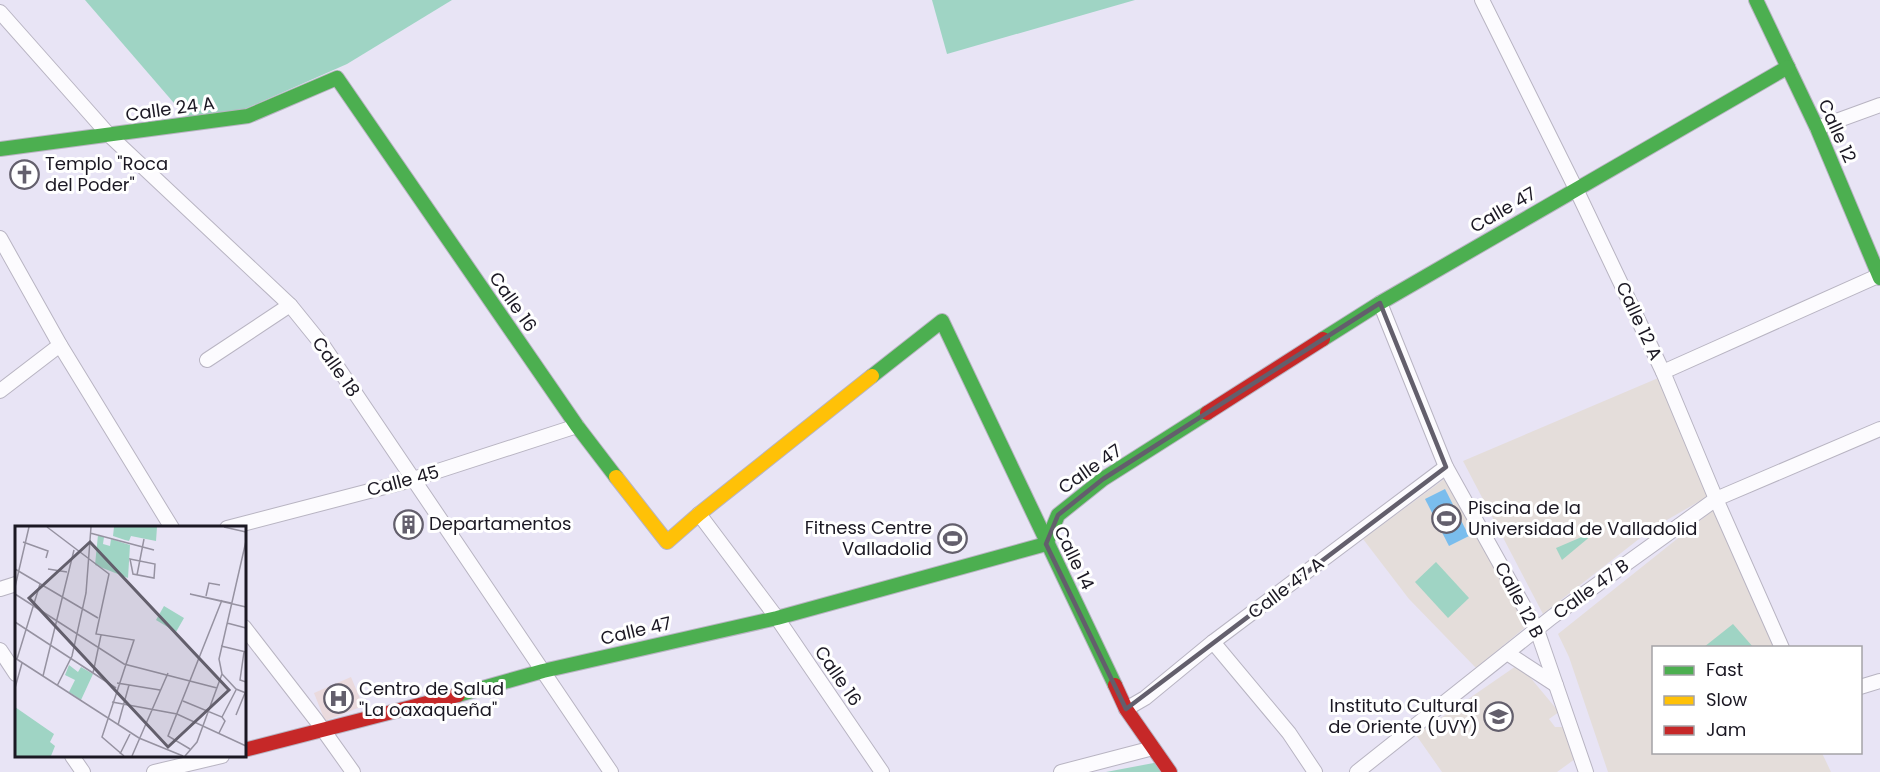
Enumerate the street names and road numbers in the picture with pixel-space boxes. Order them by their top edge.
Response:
street label: Calle 24 A [124,90,216,127]
street label: Calle 12 [1812,95,1863,166]
street label: Calle 47 [1465,181,1540,238]
street label: Calle 16 [484,267,543,337]
street label: Calle 12 A [1610,277,1669,364]
street label: Calle 18 [307,332,366,402]
street label: Calle 47 [1053,438,1127,499]
street label: Calle 45 [364,459,442,502]
street label: Calle 14 [1048,522,1101,594]
street label: Calle 47 A [1243,551,1329,624]
street label: Calle 47 B [1548,553,1634,625]
street label: Calle 12 B [1489,557,1550,642]
street label: Calle 47 [598,610,674,651]
street label: Calle 16 [809,641,868,711]

